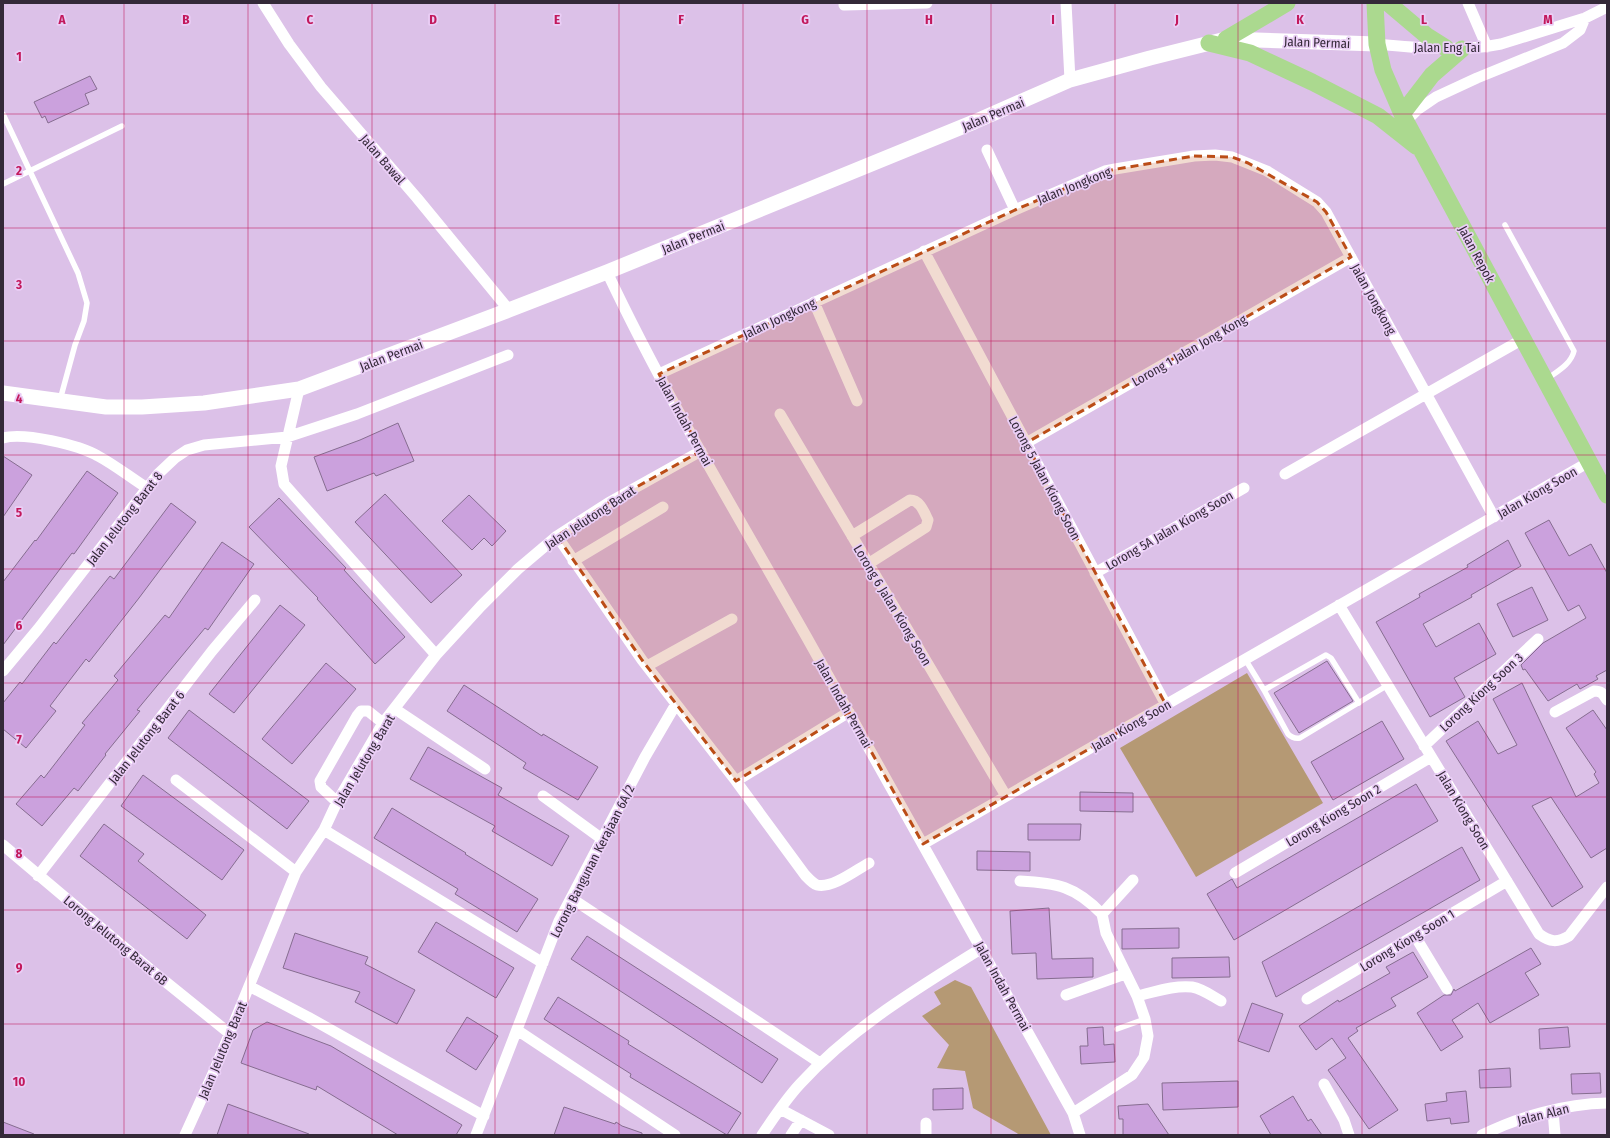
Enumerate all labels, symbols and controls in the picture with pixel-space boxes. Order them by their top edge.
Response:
text: A [57,12,66,27]
text: B [182,12,190,27]
text: C [307,12,314,27]
text: D [429,12,437,27]
text: E [554,12,560,27]
text: F [678,12,684,27]
text: G [801,12,809,27]
text: H [925,12,933,27]
text: I [1051,12,1055,27]
text: J [1174,12,1179,27]
text: K [1296,12,1304,27]
text: L [1421,12,1427,27]
text: M [1543,12,1553,27]
street label: Jalan Permai [1284,34,1350,51]
street label: Jalan Eng Tai [1414,40,1480,55]
text: 1 [16,49,22,64]
street label: Jalan Permai [960,95,1027,134]
street label: Jalan Bawal [357,131,409,188]
text: 2 [15,163,22,178]
street label: Jalan Jongkong [1035,163,1114,207]
street label: Jalan Permai [660,218,727,257]
street label: Jalan Repok [1455,223,1498,286]
street label: Jalan Jongkong [1348,261,1400,338]
text: 3 [15,277,22,292]
street label: Jalan Jongkong [740,295,819,342]
street label: Lorong 1 Jalan Jong Kong [1129,311,1250,389]
street label: Jalan Permai [357,337,425,374]
street label: Jalan Indah Permai [654,374,715,469]
text: 4 [16,391,23,406]
street label: Lorong 5 Jalan Kiong Soon [1006,414,1084,543]
street label: Jalan Kiong Soon [1495,464,1580,521]
street label: Jalan Jelutong Barat 8 [83,469,166,568]
street label: Jalan Jelutong Barat [542,482,639,552]
street label: Lorong 5A Jalan Kiong Soon [1103,488,1236,573]
text: 5 [16,505,22,520]
street label: Lorong 6 Jalan Kiong Soon [851,542,935,668]
text: 6 [16,618,23,633]
street label: Lorong Kiong Soon 3 [1437,650,1526,735]
street label: Jalan Indah Permai [812,656,875,750]
street label: Jalan Jelutong Barat 6 [105,688,187,787]
street label: Jalan Kiong Soon [1089,697,1174,754]
street label: Jalan Jelutong Barat [331,711,398,809]
text: 7 [16,732,22,747]
street label: Jalan Kiong Soon [1434,768,1493,852]
street label: Lorong Kiong Soon 2 [1283,781,1384,850]
street label: Lorong Bangunan Kerajaan 6A/2 [547,782,638,940]
text: 8 [16,846,23,861]
street label: Lorong Jelutong Barat 6B [61,892,171,988]
street label: Lorong Kiong Soon 1 [1357,906,1457,975]
street label: Jalan Indah Permai [972,939,1033,1034]
text: 9 [16,960,23,975]
street label: Jalan Jelutong Barat [195,998,250,1101]
text: 10 [13,1074,25,1089]
street label: Jalan Alan [1516,1101,1571,1128]

